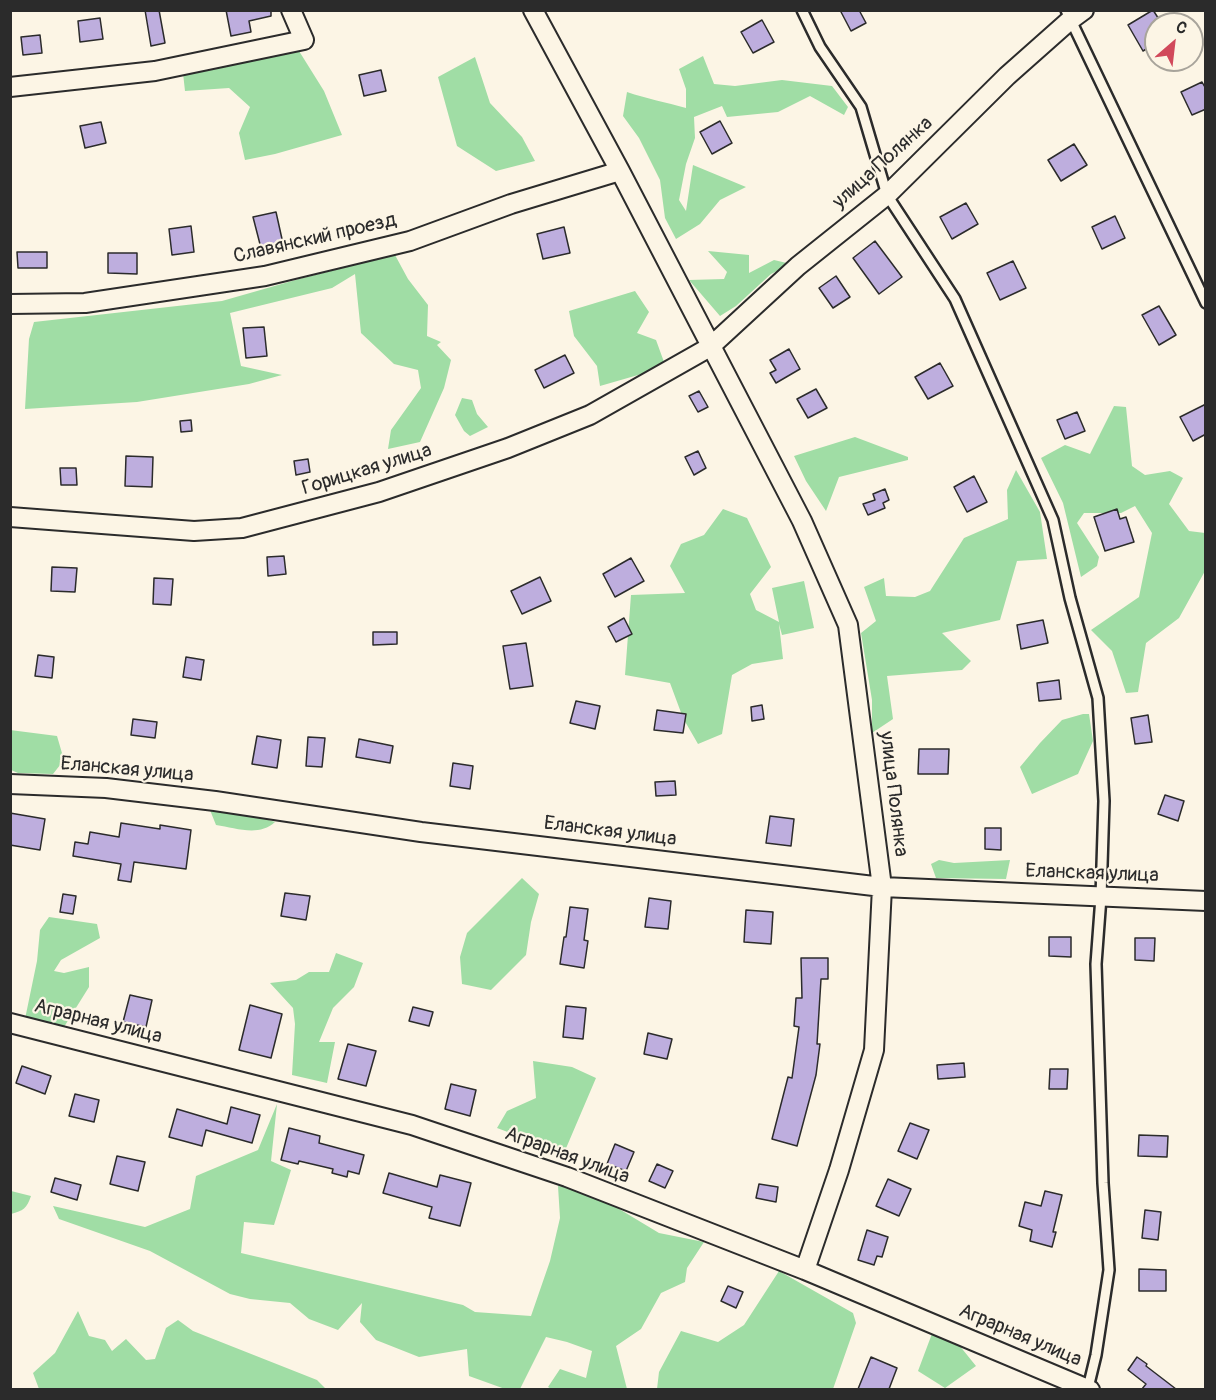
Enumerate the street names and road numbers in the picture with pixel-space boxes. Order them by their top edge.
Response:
street label: улица Полянка [828,112,938,214]
street label: Славянский проезд [231,209,399,269]
street label: Горицкая улица [299,439,435,501]
street label: улица Полянка [873,730,913,858]
street label: Еланская улица [59,752,195,788]
street label: Еланская улица [542,812,678,852]
street label: Еланская улица [1025,860,1159,888]
street label: Аграрная улица [32,995,164,1049]
street label: Аграрная улица [501,1122,633,1190]
street label: Аграрная улица [955,1299,1085,1373]

